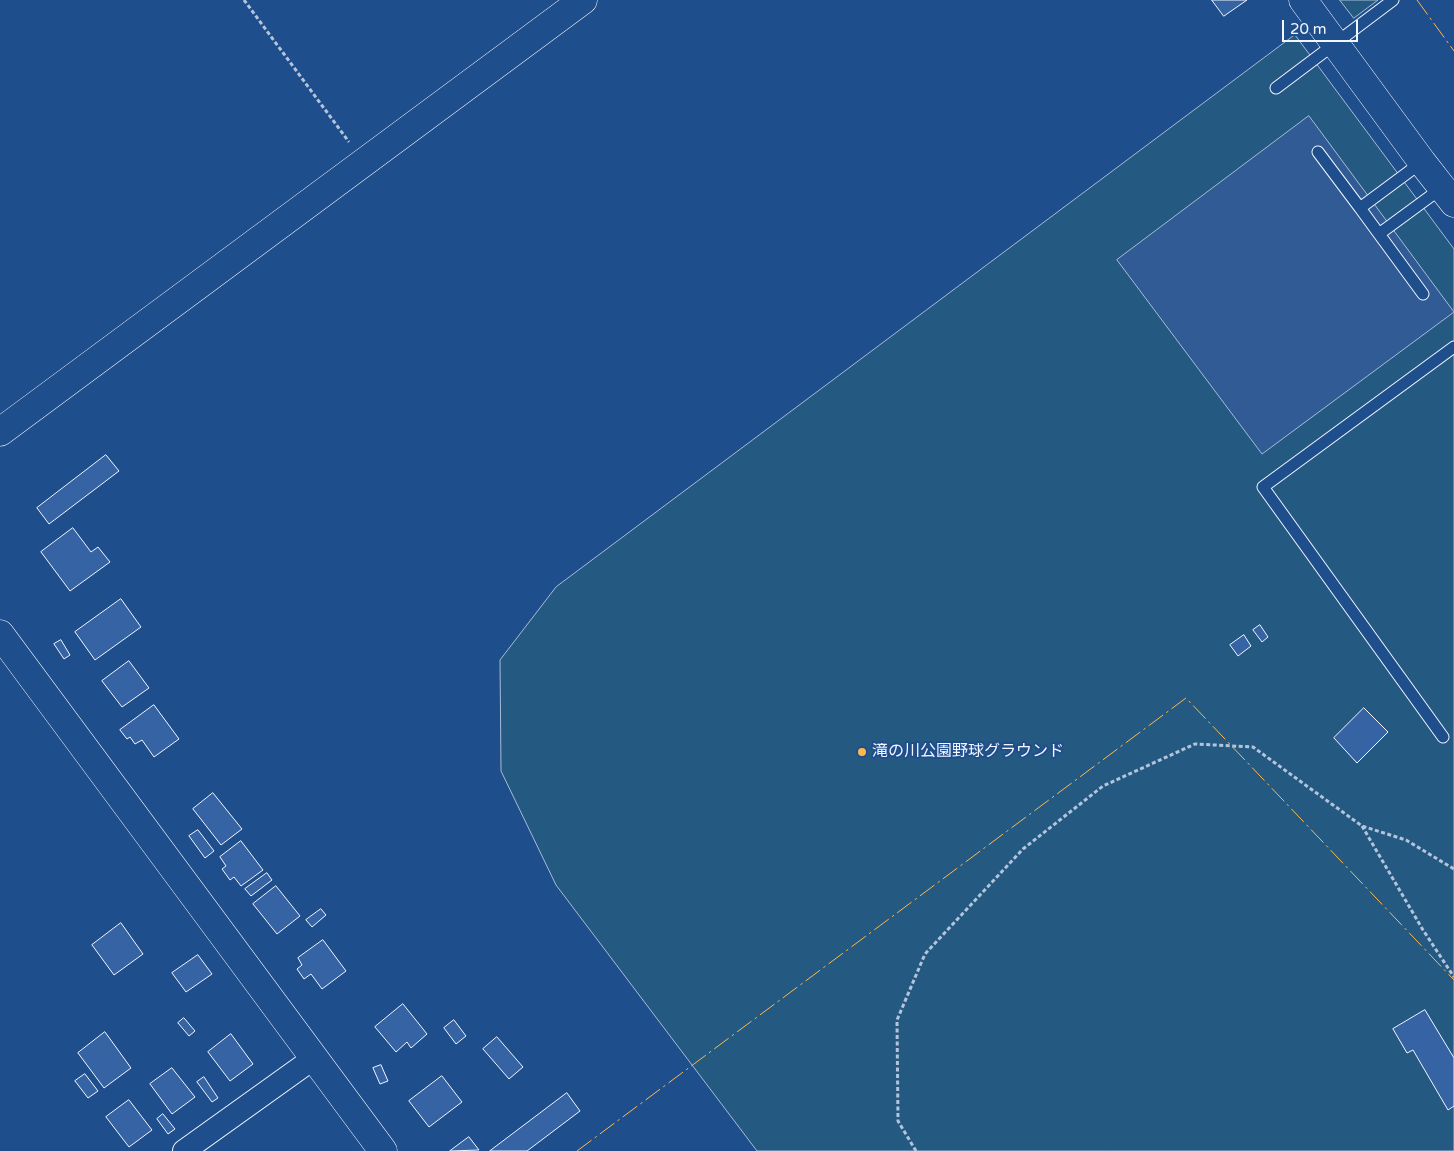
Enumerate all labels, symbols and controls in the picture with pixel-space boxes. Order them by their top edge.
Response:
scale bar [1284,10,1360,42]
text: 20 m [1290,20,1327,38]
place label: 滝の川公園野球グラウンド [872,742,1064,762]
marker: 滝の川公園野球グラウンド [856,746,868,758]

